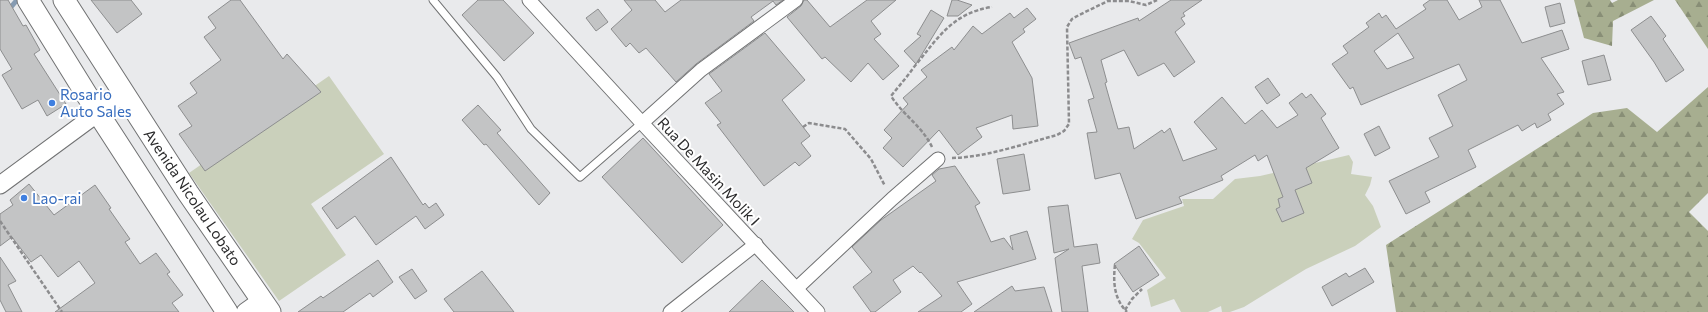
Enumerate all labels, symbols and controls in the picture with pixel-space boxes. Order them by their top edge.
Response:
place label: Rosario Auto Sales [60,85,132,120]
marker: Rosario Auto Sales [47,98,57,108]
street label: Rua De Masin Molik I [654,113,764,229]
street label: Avenida Nicolau Lobato [141,125,245,269]
place label: Lao-rai [32,189,81,207]
marker: Lao-rai [19,193,29,203]

